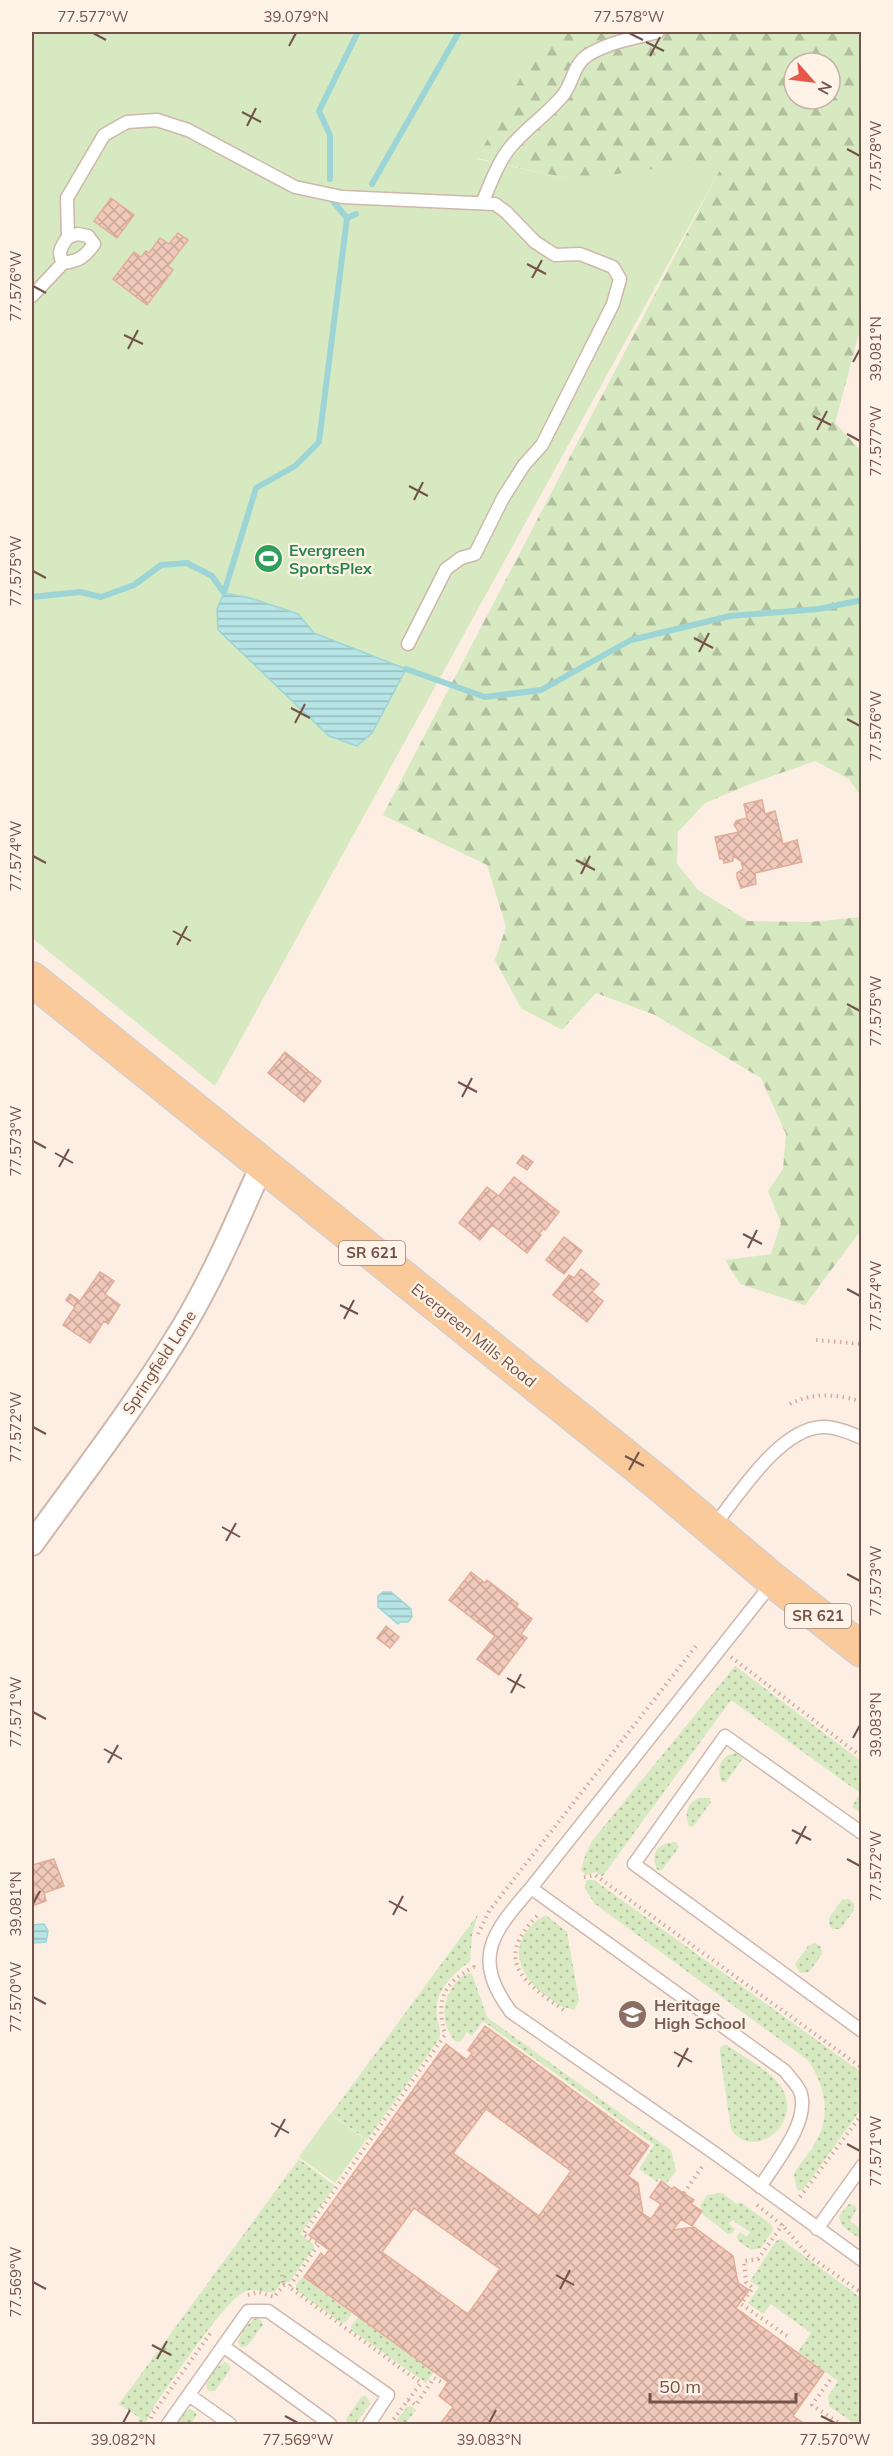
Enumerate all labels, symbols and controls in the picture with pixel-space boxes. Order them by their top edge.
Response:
text: 77.577°W [58,7,129,26]
text: 39.079°N [263,7,329,26]
text: 77.578°W [594,7,665,26]
north arrow [782,51,842,111]
text: N [814,78,837,98]
text: 77.578°W [866,120,885,191]
text: 77.576°W [6,250,25,321]
text: 39.081°N [866,316,885,382]
text: 77.577°W [866,405,885,476]
text: 77.575°W [6,535,25,606]
place label: Evergreen SportsPlex [289,540,372,578]
sports icon: Evergreen SportsPlex [252,543,284,575]
text: 77.576°W [866,690,885,761]
text: 77.574°W [6,820,25,891]
text: 77.575°W [866,975,885,1046]
text: 77.573°W [6,1105,25,1176]
road number: SR 621 [339,1241,405,1265]
text: 77.574°W [866,1260,885,1331]
street label: Evergreen Mills Road [408,1279,540,1391]
street label: Springfield Lane [118,1306,200,1418]
text: 77.572°W [6,1391,25,1462]
text: 77.573°W [866,1545,885,1616]
road number: SR 621 [785,1604,851,1628]
text: 77.571°W [6,1676,25,1747]
text: 39.083°N [866,1692,885,1758]
text: 77.572°W [866,1830,885,1901]
text: 39.081°N [6,1871,25,1937]
text: 77.570°W [6,1961,25,2032]
place label: Heritage High School [654,1995,746,2033]
school or university icon: Heritage High School [617,1998,649,2030]
text: 77.571°W [866,2115,885,2186]
text: 77.569°W [6,2246,25,2317]
scale bar [650,2366,796,2404]
text: 50 m [659,2375,701,2398]
text: 39.082°N [90,2430,156,2449]
text: 77.569°W [263,2430,334,2449]
text: 39.083°N [456,2430,522,2449]
text: 77.570°W [800,2430,871,2449]

